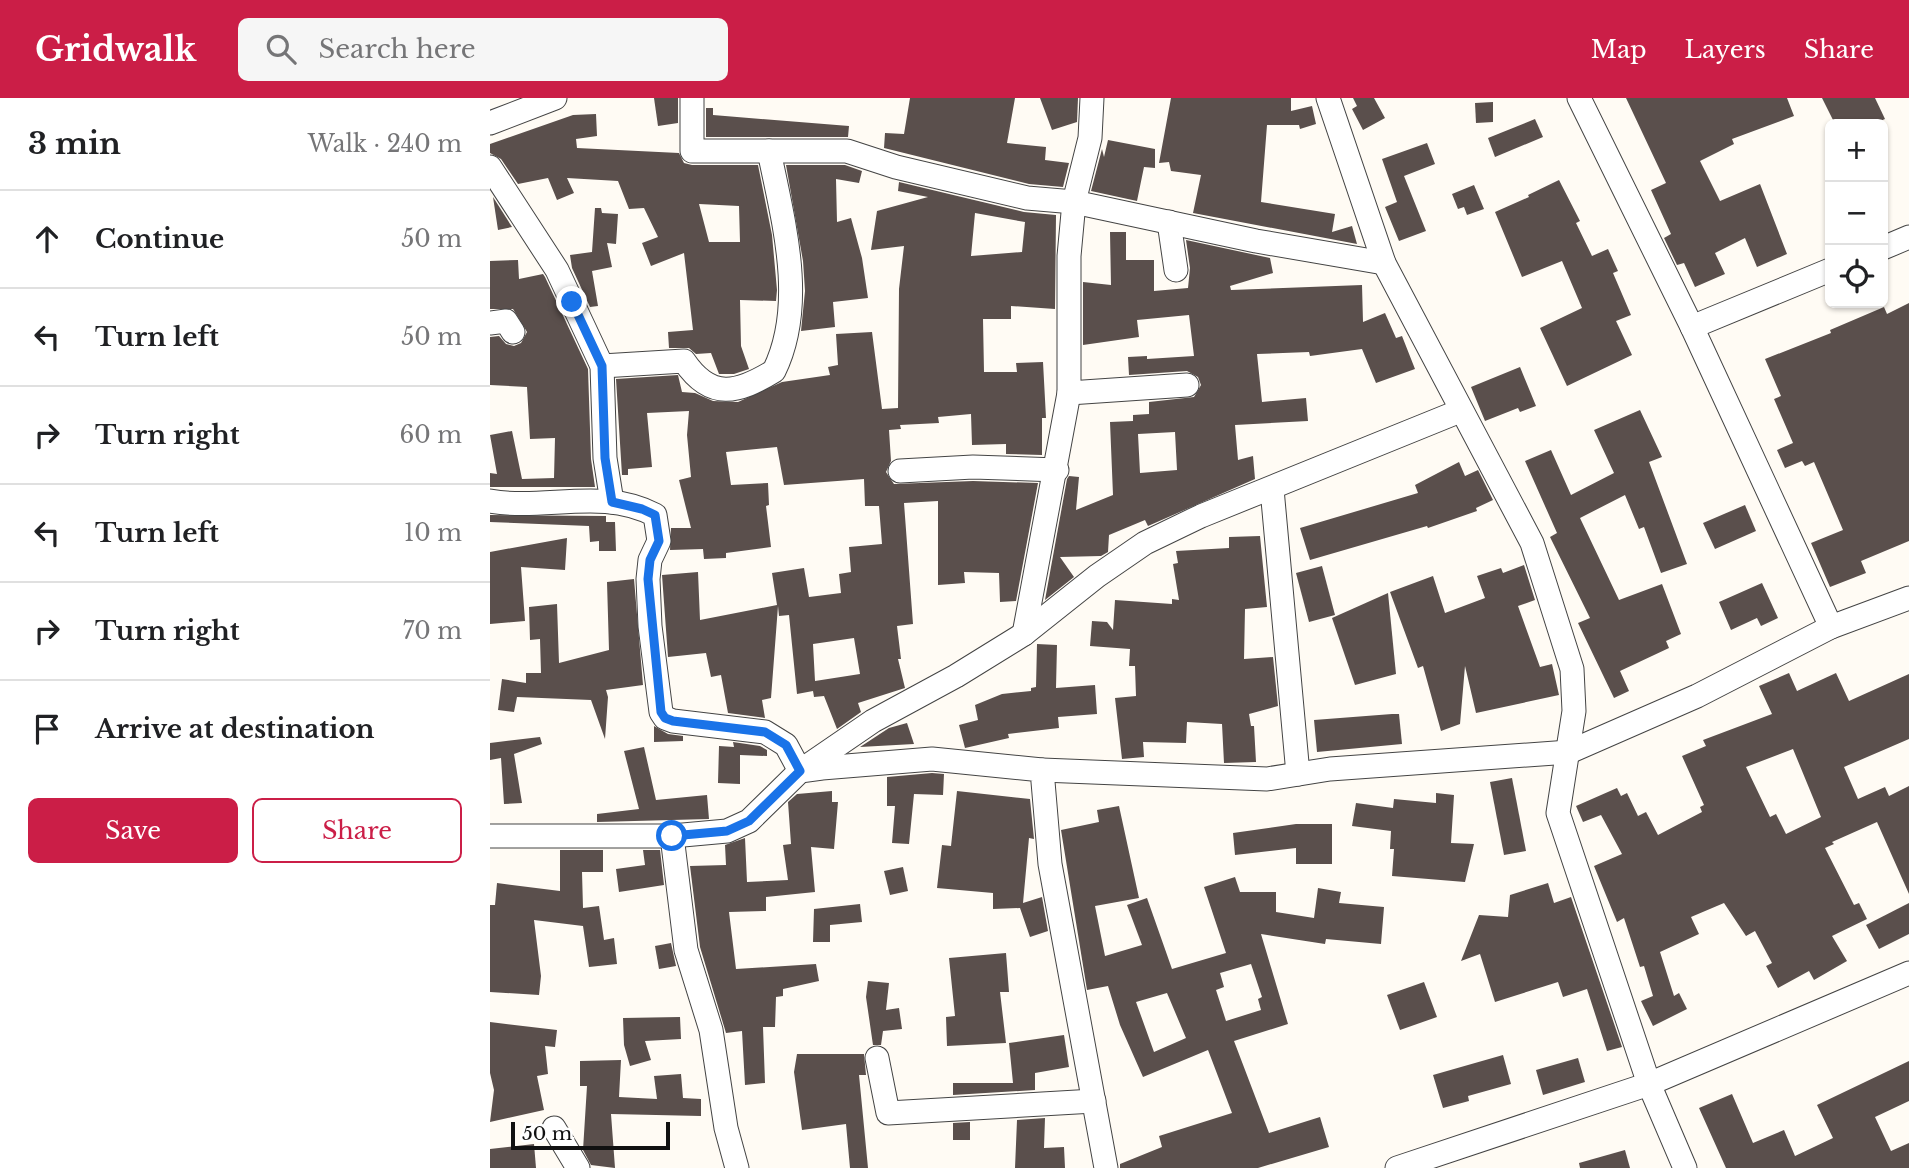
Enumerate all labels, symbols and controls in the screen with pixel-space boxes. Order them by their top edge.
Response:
search box [238,18,728,81]
text: Gridwalk [35,29,196,70]
icon: search [262,30,300,68]
text: Search here [318,33,476,65]
text: Map [1591,35,1647,64]
text: Layers [1685,35,1766,64]
text: Share [1804,35,1874,64]
map controls [1825,119,1888,308]
button: + [1825,119,1888,182]
text: 3 min [28,125,121,162]
text: Walk · 240 m [308,130,462,158]
button: − [1825,182,1888,245]
icon: ahead [28,220,66,258]
text: Continue [95,223,224,255]
text: 50 m [401,225,462,253]
button: locate [1825,245,1888,308]
route end [556,286,587,317]
icon: left [28,318,66,356]
text: Turn left [95,321,219,353]
text: 50 m [401,323,462,351]
icon: right [28,416,66,454]
text: Turn right [95,419,240,451]
text: 60 m [400,421,462,449]
icon: left [28,514,66,552]
text: Turn left [95,517,219,549]
text: 10 m [404,519,462,547]
icon: right [28,612,66,650]
text: Turn right [95,615,240,647]
text: 70 m [403,617,462,645]
icon: arrive [28,710,66,748]
text: Arrive at destination [95,713,375,745]
button: Save [28,798,238,863]
button: Share [252,798,462,863]
route start [656,820,687,851]
scale bar [511,1119,670,1151]
text: 50 m [522,1122,572,1145]

